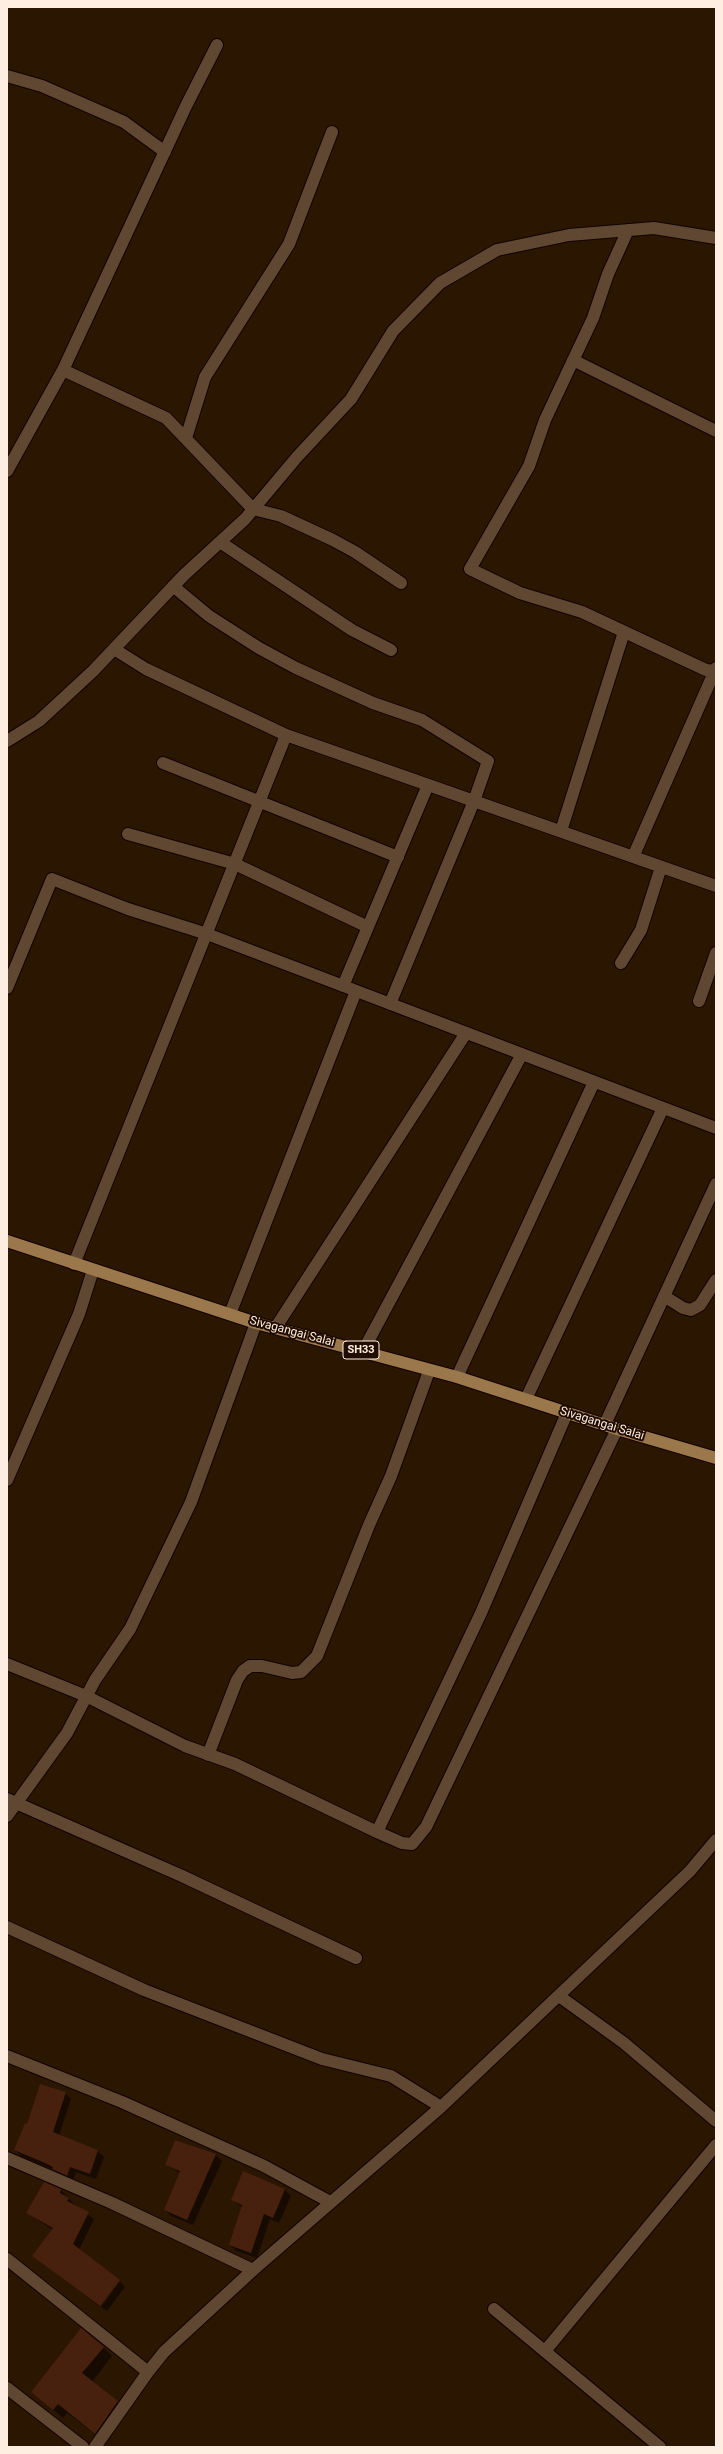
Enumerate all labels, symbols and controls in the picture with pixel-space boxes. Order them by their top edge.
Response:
street label: Sivagangai Salai [248,1314,336,1350]
road number: SH33 [343,1341,379,1359]
street label: Sivagangai Salai [558,1404,646,1444]

